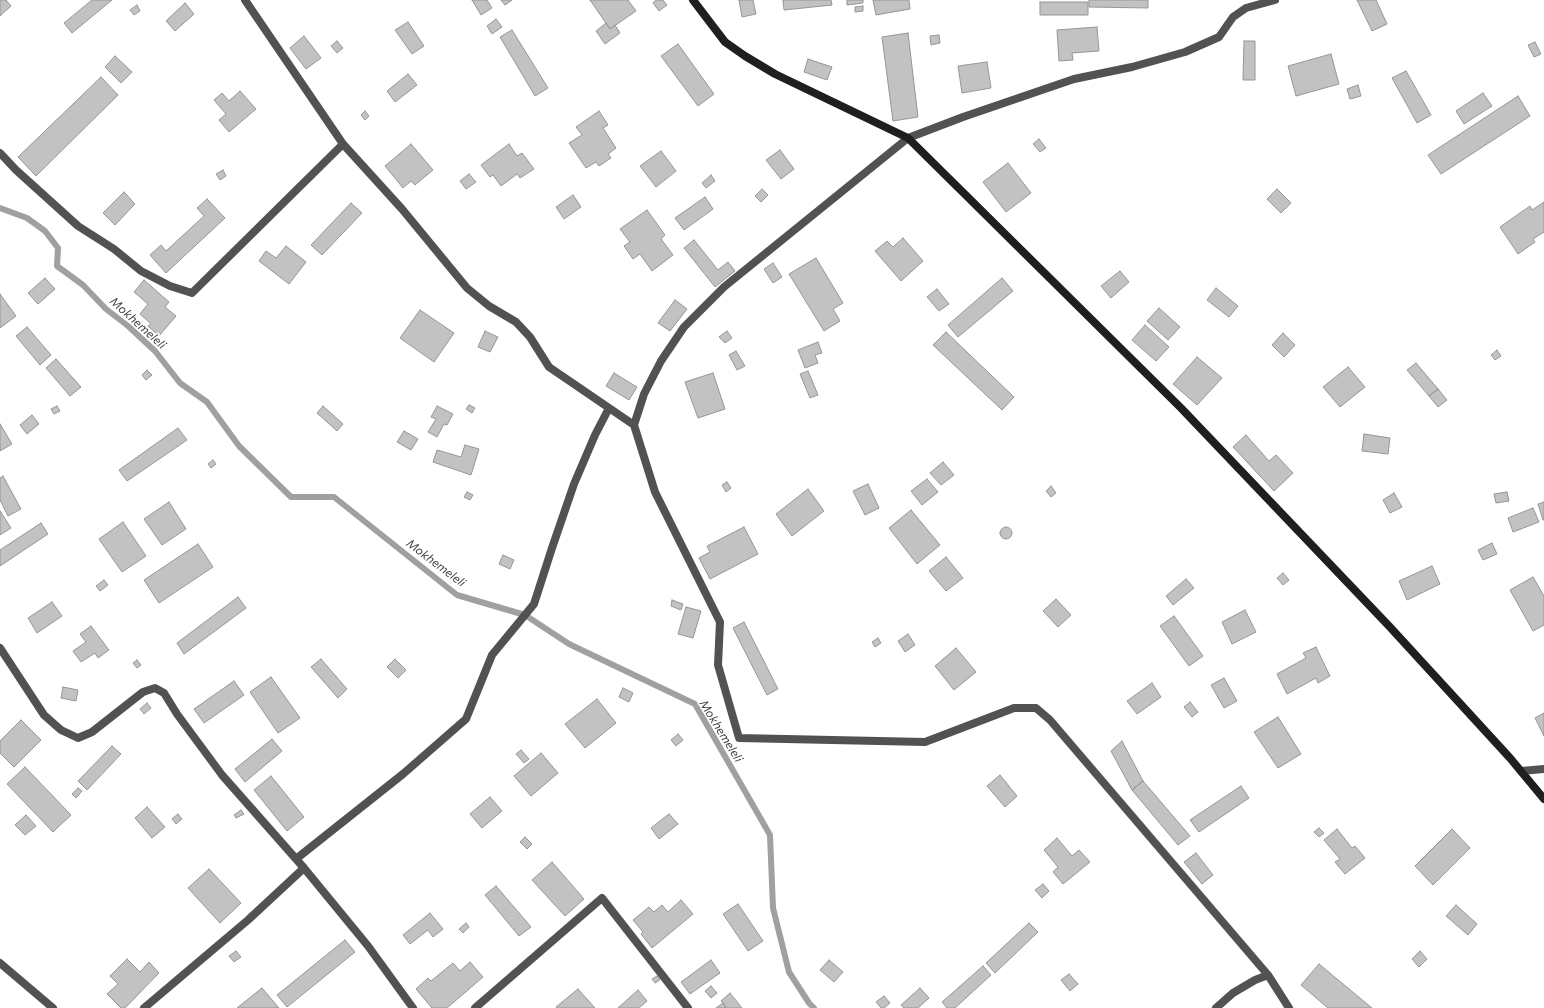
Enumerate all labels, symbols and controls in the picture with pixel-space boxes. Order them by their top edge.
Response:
water label: Mokhemeleli [107,294,169,352]
water label: Mokhemeleli [403,536,469,590]
water label: Mokhemeleli [696,697,746,765]

